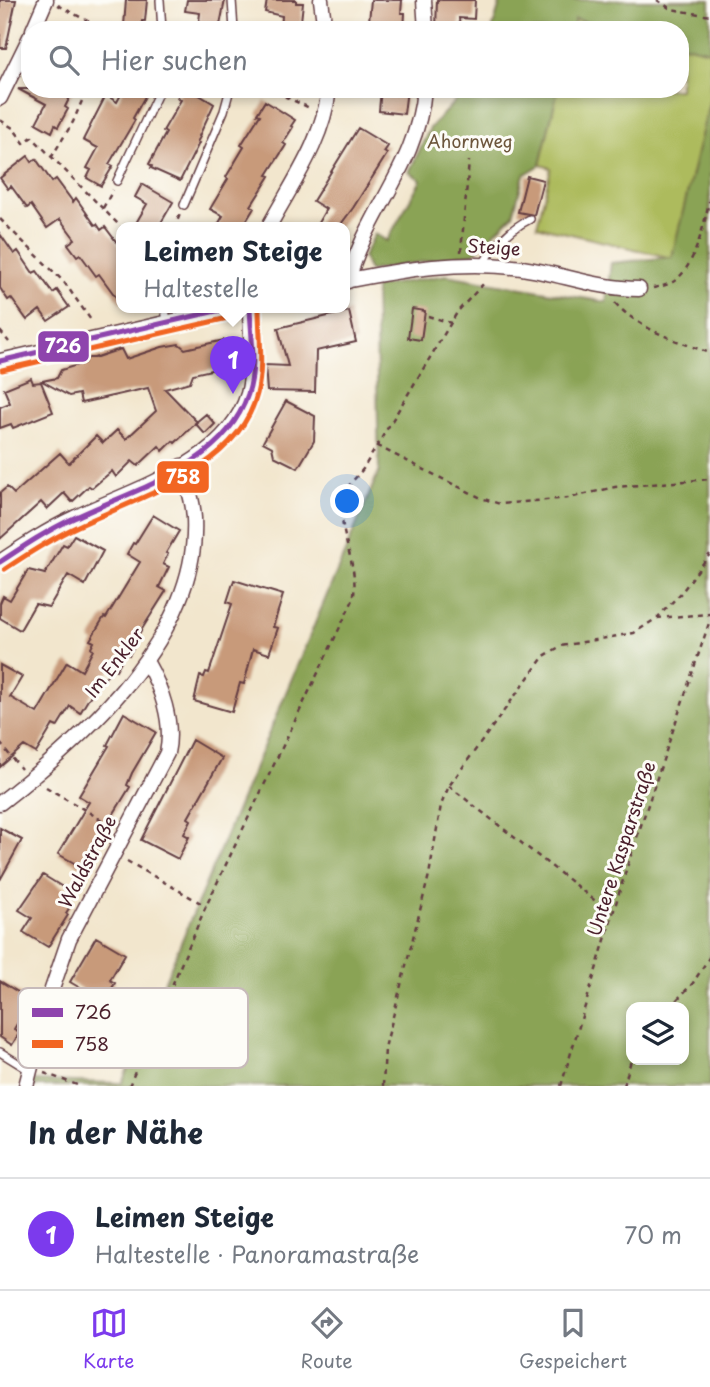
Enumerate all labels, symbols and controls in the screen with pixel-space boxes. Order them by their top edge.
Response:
search box [21,21,689,98]
text: Hier suchen [101,40,248,79]
icon: search [45,41,83,79]
park label: Ahornweg [427,127,513,154]
popup [116,222,350,313]
text: Leimen Steige [143,231,323,270]
street label: Steige [467,231,521,262]
text: Haltestelle [143,270,259,305]
line badge: 726 [37,330,90,363]
text: 726 [45,331,81,359]
pin: 1 [210,336,256,394]
line badge: 758 [156,460,210,494]
text: 758 [166,462,200,490]
your location [330,484,364,518]
street label: Im Enkler [78,621,150,703]
street label: Untere Kasparstraße [580,758,662,939]
street label: Waldstraße [51,810,122,912]
legend [18,988,248,1068]
text: 726 [75,997,112,1025]
map controls [626,1002,689,1065]
button: layers [626,1002,689,1065]
text: 758 [75,1029,109,1057]
text: In der Nähe [28,1109,203,1154]
text: Leimen Steige [95,1197,274,1236]
text: 1 [46,1217,57,1252]
text: 70 m [624,1217,682,1252]
text: Haltestelle · Panoramastraße [95,1236,419,1271]
tab: Karte [83,1304,134,1374]
tab: Route [301,1304,353,1374]
tab: Gespeichert [519,1304,627,1374]

